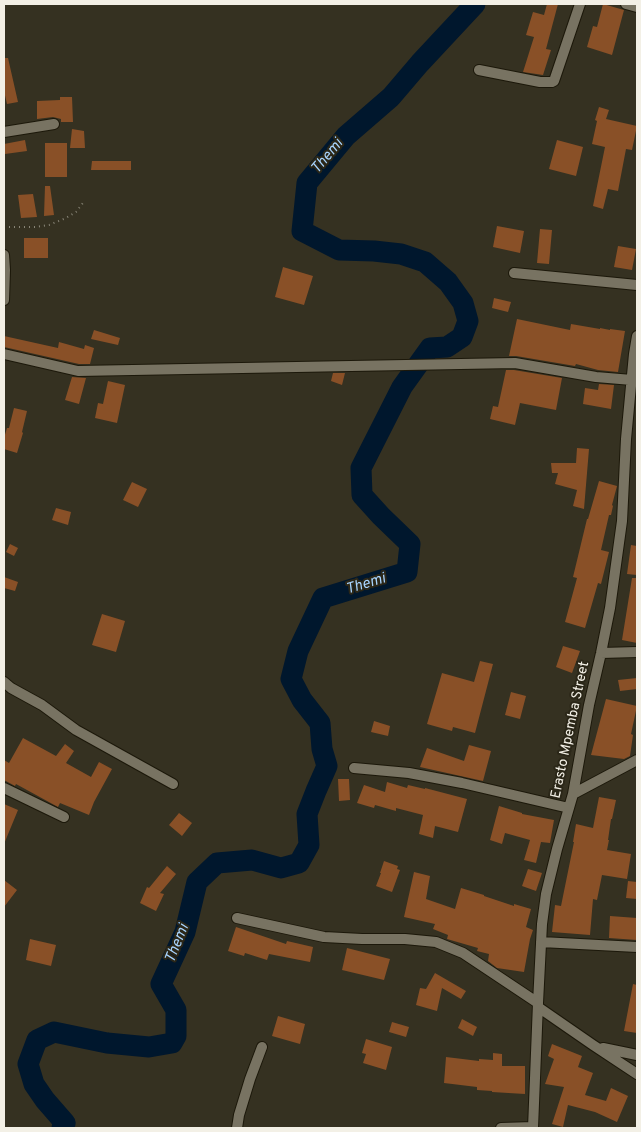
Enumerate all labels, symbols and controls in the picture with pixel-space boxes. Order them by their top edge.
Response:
water label: Themi [308,136,348,178]
water label: Themi [344,570,388,600]
street label: Erasto Mpemba Street [548,660,594,800]
water label: Themi [162,922,194,966]

